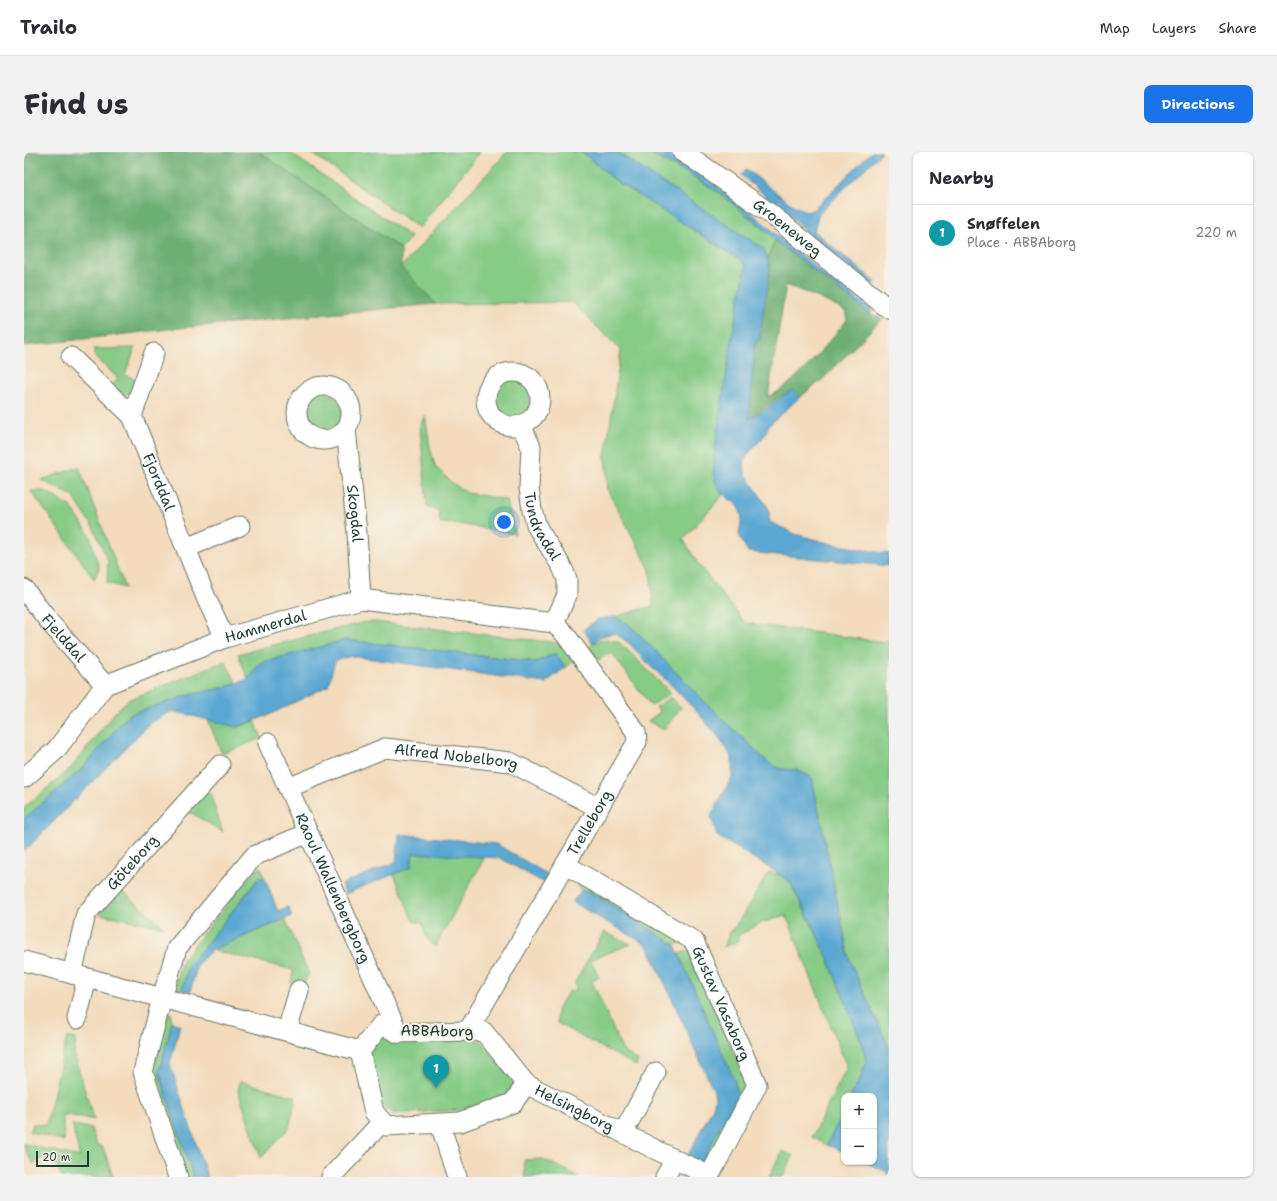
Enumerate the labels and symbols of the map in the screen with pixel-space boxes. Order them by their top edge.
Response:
street label: Groeneweg [749,194,826,261]
street label: Fjorddal [138,450,180,514]
street label: Skogdal [342,484,368,543]
street label: Tundradal [520,491,566,565]
your location [494,512,514,532]
street label: Hammerdal [222,605,309,648]
street label: Fjelddal [37,610,90,667]
street label: Alfred Nobelborg [393,739,523,775]
street label: Trelleborg [563,786,617,860]
street label: Raoul Wallenbergborg [291,810,375,966]
street label: Göteborg [102,830,163,894]
street label: Gustav Vasaborg [687,943,755,1064]
street label: ABBAborg [400,1020,474,1042]
pin: 1 [423,1055,449,1088]
street label: Helsingborg [531,1080,617,1137]
scale bar [36,1149,89,1168]

